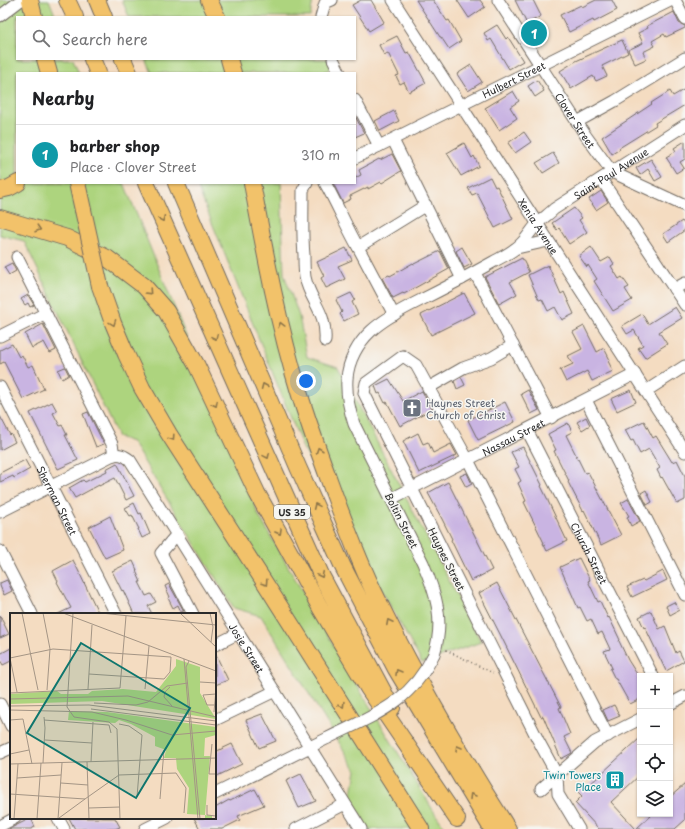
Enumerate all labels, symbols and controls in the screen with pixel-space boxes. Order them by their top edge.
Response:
search box [16,16,356,60]
pin: 1 [521,18,547,48]
icon: search [30,27,52,49]
text: Search here [62,27,148,50]
street label: Hulbert Street [479,57,548,101]
text: Nearby [32,85,94,111]
street label: Clover Street [552,89,600,151]
text: barber shop [70,134,160,157]
street label: Saint Paul Avenue [570,143,651,202]
text: 1 [42,145,48,164]
text: 310 m [301,145,340,164]
text: Place · Clover Street [70,157,196,176]
street label: Xenia Avenue [515,195,563,257]
one-way arrow [157,214,165,222]
one-way arrow [34,224,41,233]
one-way arrow [144,287,152,295]
one-way arrow [108,319,116,326]
one-way arrow [278,322,286,329]
one-way arrow [210,334,218,341]
your location [296,371,316,391]
one-way arrow [260,383,268,390]
place label: Haynes Street Church of Christ [426,395,505,422]
church icon: Haynes Street Church of Christ [401,397,423,419]
one-way arrow [210,399,217,407]
street label: Nassau Street [479,414,547,459]
one-way arrow [167,434,174,441]
one-way arrow [315,446,323,453]
one-way arrow [262,452,270,460]
street label: Sherman Street [34,463,82,537]
street label: Boltin Street [382,490,423,551]
one-way arrow [313,502,321,510]
road number: US 35 [274,505,310,519]
street label: Church Street [568,519,612,586]
street label: Haynes Street [424,525,469,594]
one-way arrow [275,528,282,535]
one-way arrow [316,570,324,578]
one-way arrow [260,579,268,586]
inset map [10,613,216,819]
one-way arrow [386,618,394,626]
street label: Josie Street [226,620,269,675]
one-way arrow [395,669,402,676]
map controls [637,673,673,817]
button: + [637,673,673,709]
one-way arrow [337,701,345,708]
button: − [637,709,673,745]
one-way arrow [455,745,463,752]
button: locate [637,745,673,781]
place label: Twin Towers Place [543,767,601,794]
building icon: Twin Towers Place [604,769,626,791]
button: layers [637,781,673,817]
one-way arrow [469,793,476,800]

